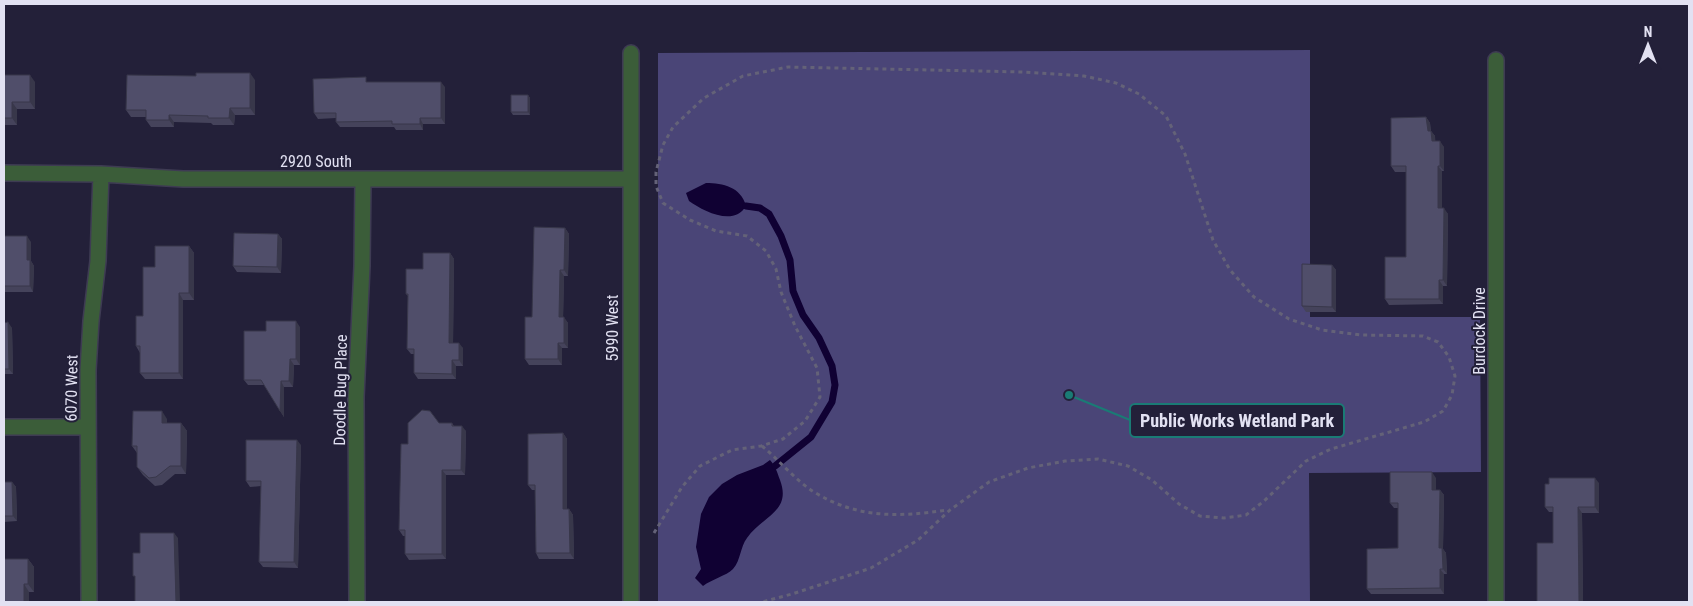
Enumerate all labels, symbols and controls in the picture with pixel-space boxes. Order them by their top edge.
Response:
north arrow [1623,20,1673,70]
text: N [1644,24,1652,40]
street label: 2920 South [280,152,352,171]
street label: Burdock Drive [1470,287,1489,375]
street label: 5990 West [603,294,622,361]
street label: Doodle Bug Place [330,334,351,446]
street label: 6070 West [61,354,82,422]
callout: Public Works Wetland Park [1130,404,1344,437]
text: Public Works Wetland Park [1140,410,1334,431]

